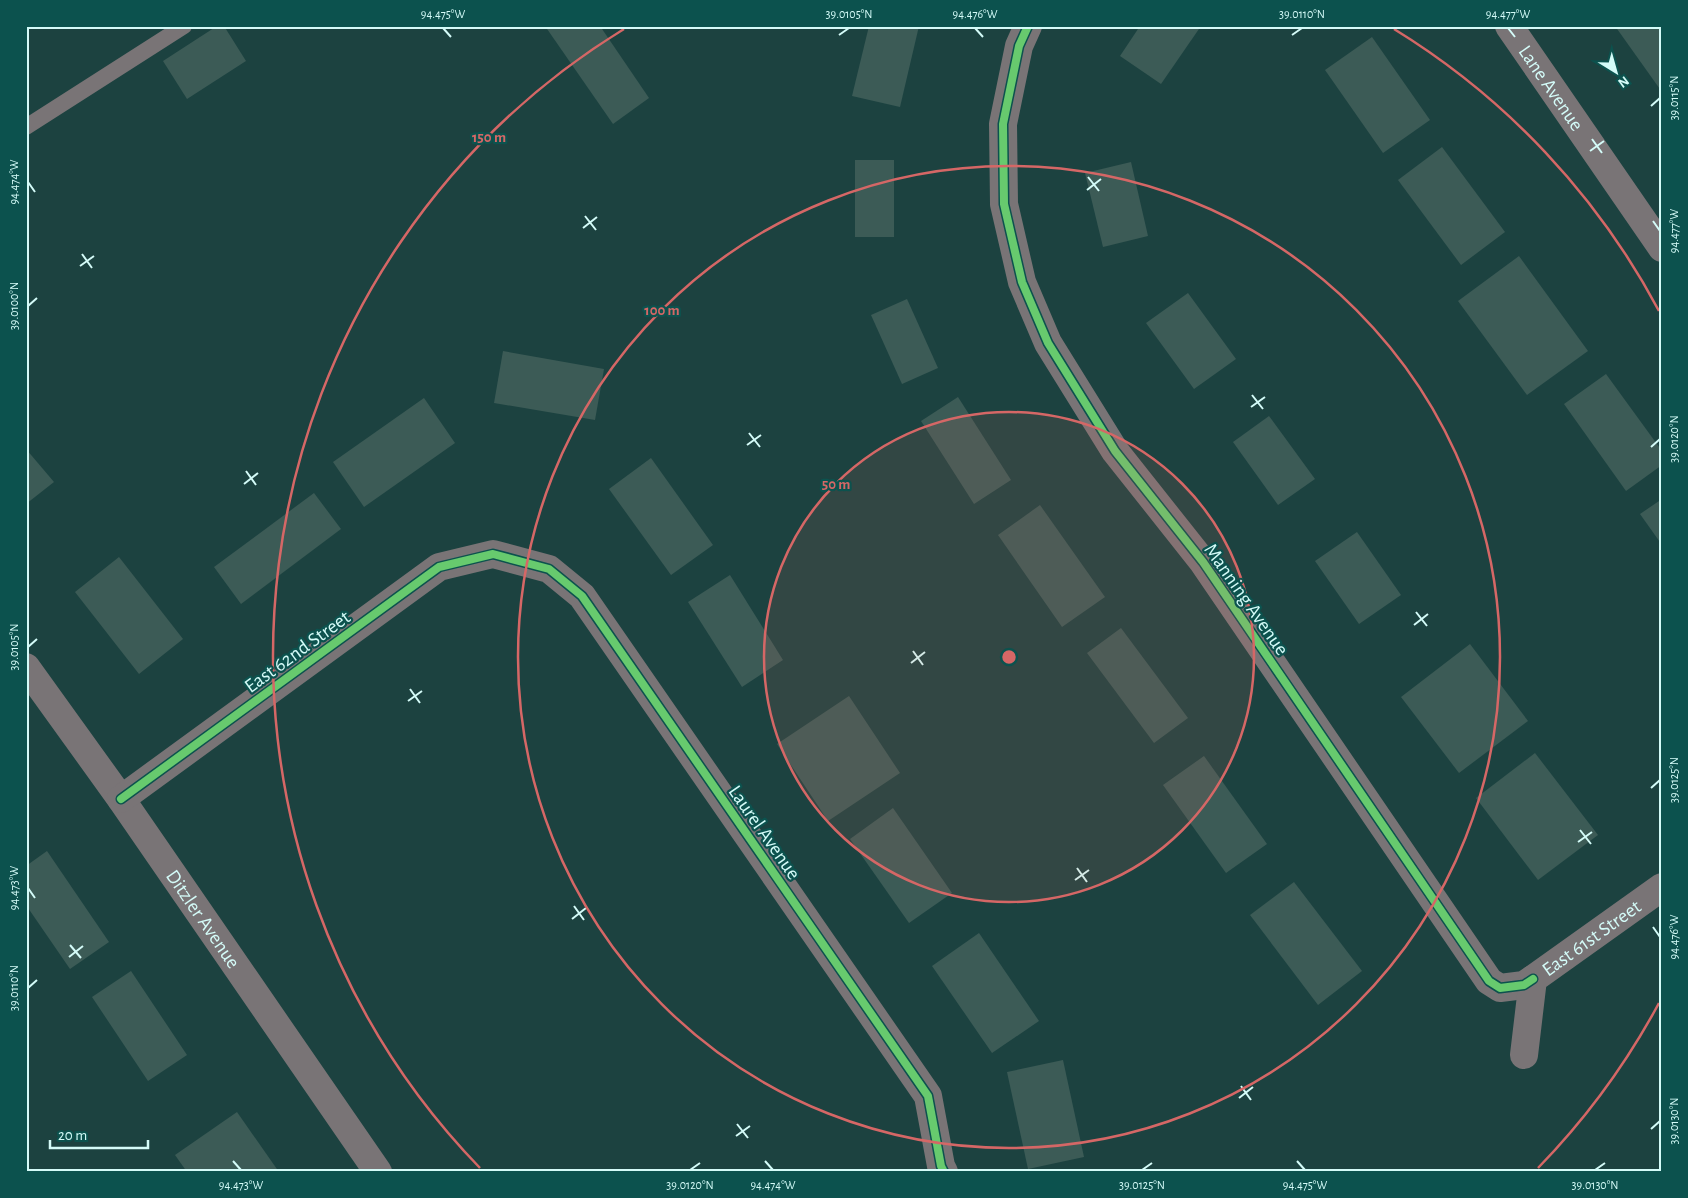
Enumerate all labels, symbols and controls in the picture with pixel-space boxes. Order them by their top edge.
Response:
text: 94.475°W [421,8,465,20]
text: 39.0105°N [826,8,872,20]
text: 94.476°W [953,8,998,20]
text: 39.0110°N [1279,8,1325,20]
text: 94.477°W [1486,8,1530,20]
street label: Lane Avenue [1515,42,1587,135]
north arrow [1590,48,1640,98]
text: N [1615,73,1631,90]
text: 39.0115°N [1668,76,1680,120]
text: 150 m [472,130,506,145]
text: 94.474°W [8,159,20,205]
text: 94.477°W [1668,209,1680,253]
text: 39.0100°N [8,282,20,330]
text: 100 m [644,303,680,318]
text: 39.0120°N [1668,415,1680,463]
text: 50 m [822,477,850,492]
street label: Manning Avenue [1200,540,1292,659]
street label: East 62nd Street [241,607,355,697]
text: 39.0105°N [8,624,20,670]
centre of rings [1000,648,1018,666]
text: 39.0125°N [1668,757,1680,803]
street label: Laurel Avenue [725,782,804,883]
text: 94.473°W [8,866,20,910]
street label: Ditzler Avenue [162,866,243,972]
street label: East 61st Street [1539,896,1645,980]
text: 94.476°W [1668,914,1680,959]
text: 39.0110°N [8,965,20,1011]
text: 39.0130°N [1668,1098,1680,1144]
scale bar [50,1118,148,1150]
text: 20 m [58,1128,87,1143]
text: 94.473°W [219,1179,263,1191]
text: 39.0120°N [666,1179,714,1191]
text: 94.474°W [750,1179,796,1191]
text: 39.0125°N [1119,1179,1165,1191]
text: 94.475°W [1283,1179,1327,1191]
text: 39.0130°N [1572,1179,1618,1191]

